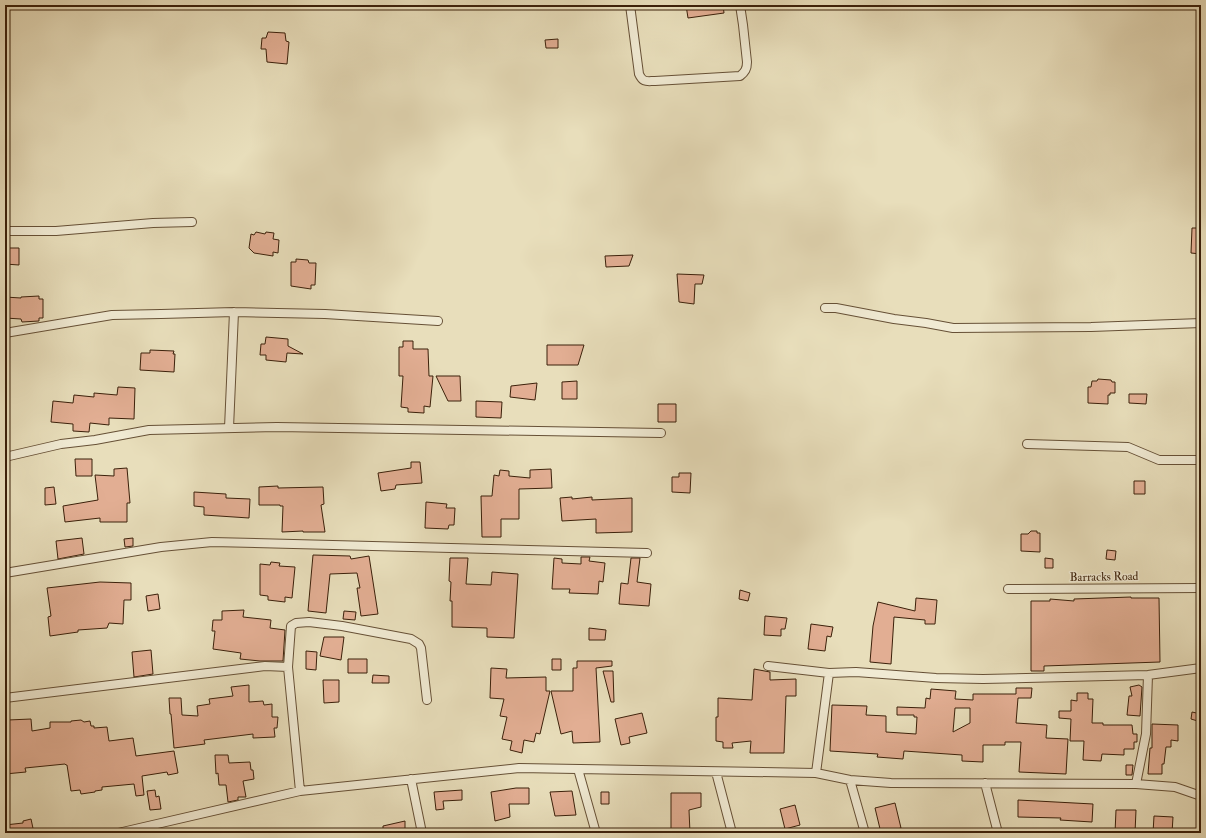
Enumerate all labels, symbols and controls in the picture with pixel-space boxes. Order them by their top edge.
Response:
street label: Barracks Road [1069,569,1139,585]

